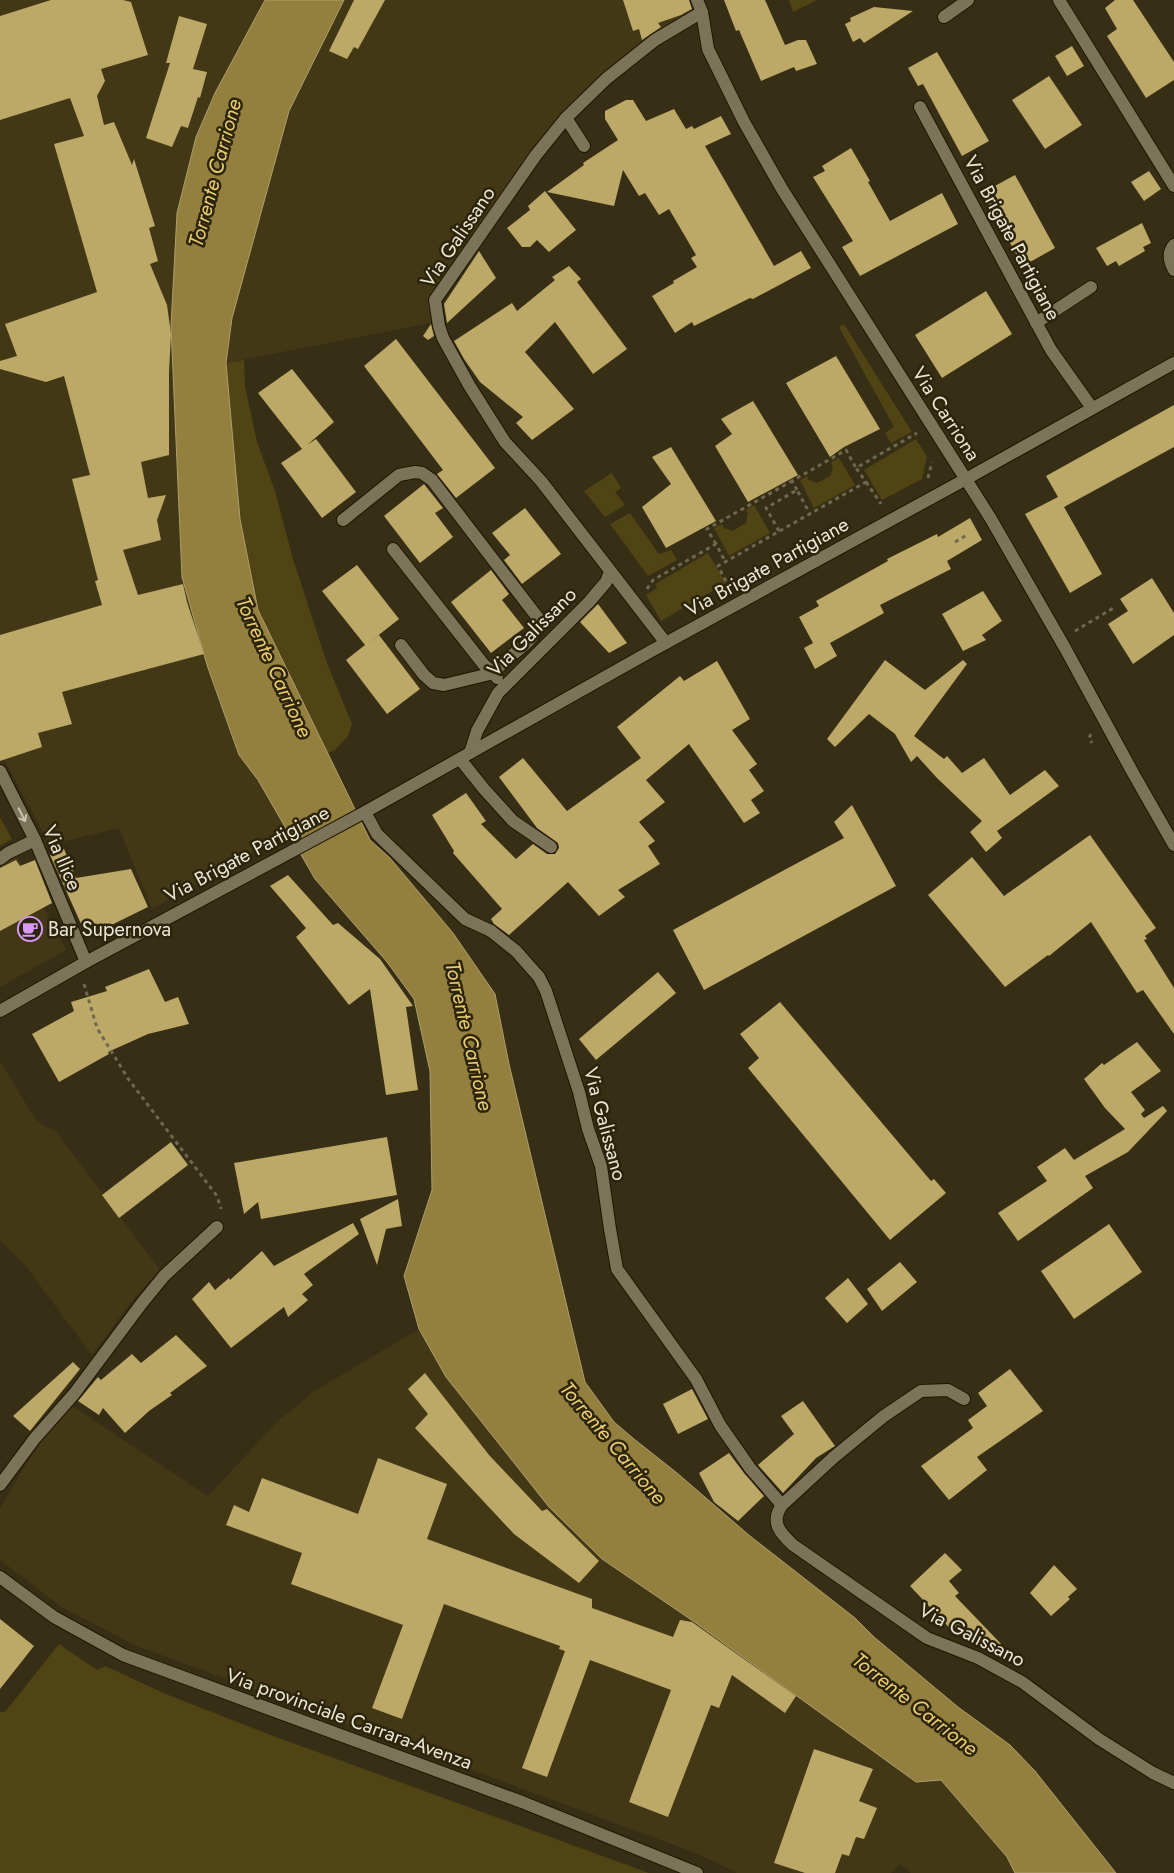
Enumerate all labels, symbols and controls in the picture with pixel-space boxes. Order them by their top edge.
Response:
water label: Torrente Carrione [181,95,249,250]
street label: Via Brigate Partigiane [956,150,1068,326]
street label: Via Galissano [414,181,503,293]
street label: Via Carriona [905,361,987,467]
street label: Via Brigate Partigiane [680,510,854,624]
street label: Via Galissano [481,581,583,683]
water label: Torrente Carrione [228,592,320,743]
street label: Via Brigate Partigiane [159,798,335,910]
one-way arrow [18,807,27,822]
street label: Via Ilice [35,821,89,895]
place label: Bar Supernova [48,915,171,944]
cafe icon: Bar Supernova [17,916,43,942]
water label: Torrente Carrione [437,958,501,1114]
street label: Via Galissano [576,1064,634,1184]
water label: Torrente Carrione [553,1375,674,1511]
street label: Via Galissano [914,1596,1030,1674]
water label: Torrente Carrione [846,1645,985,1763]
street label: Via provinciale Carrara-Avenza [222,1661,476,1777]

